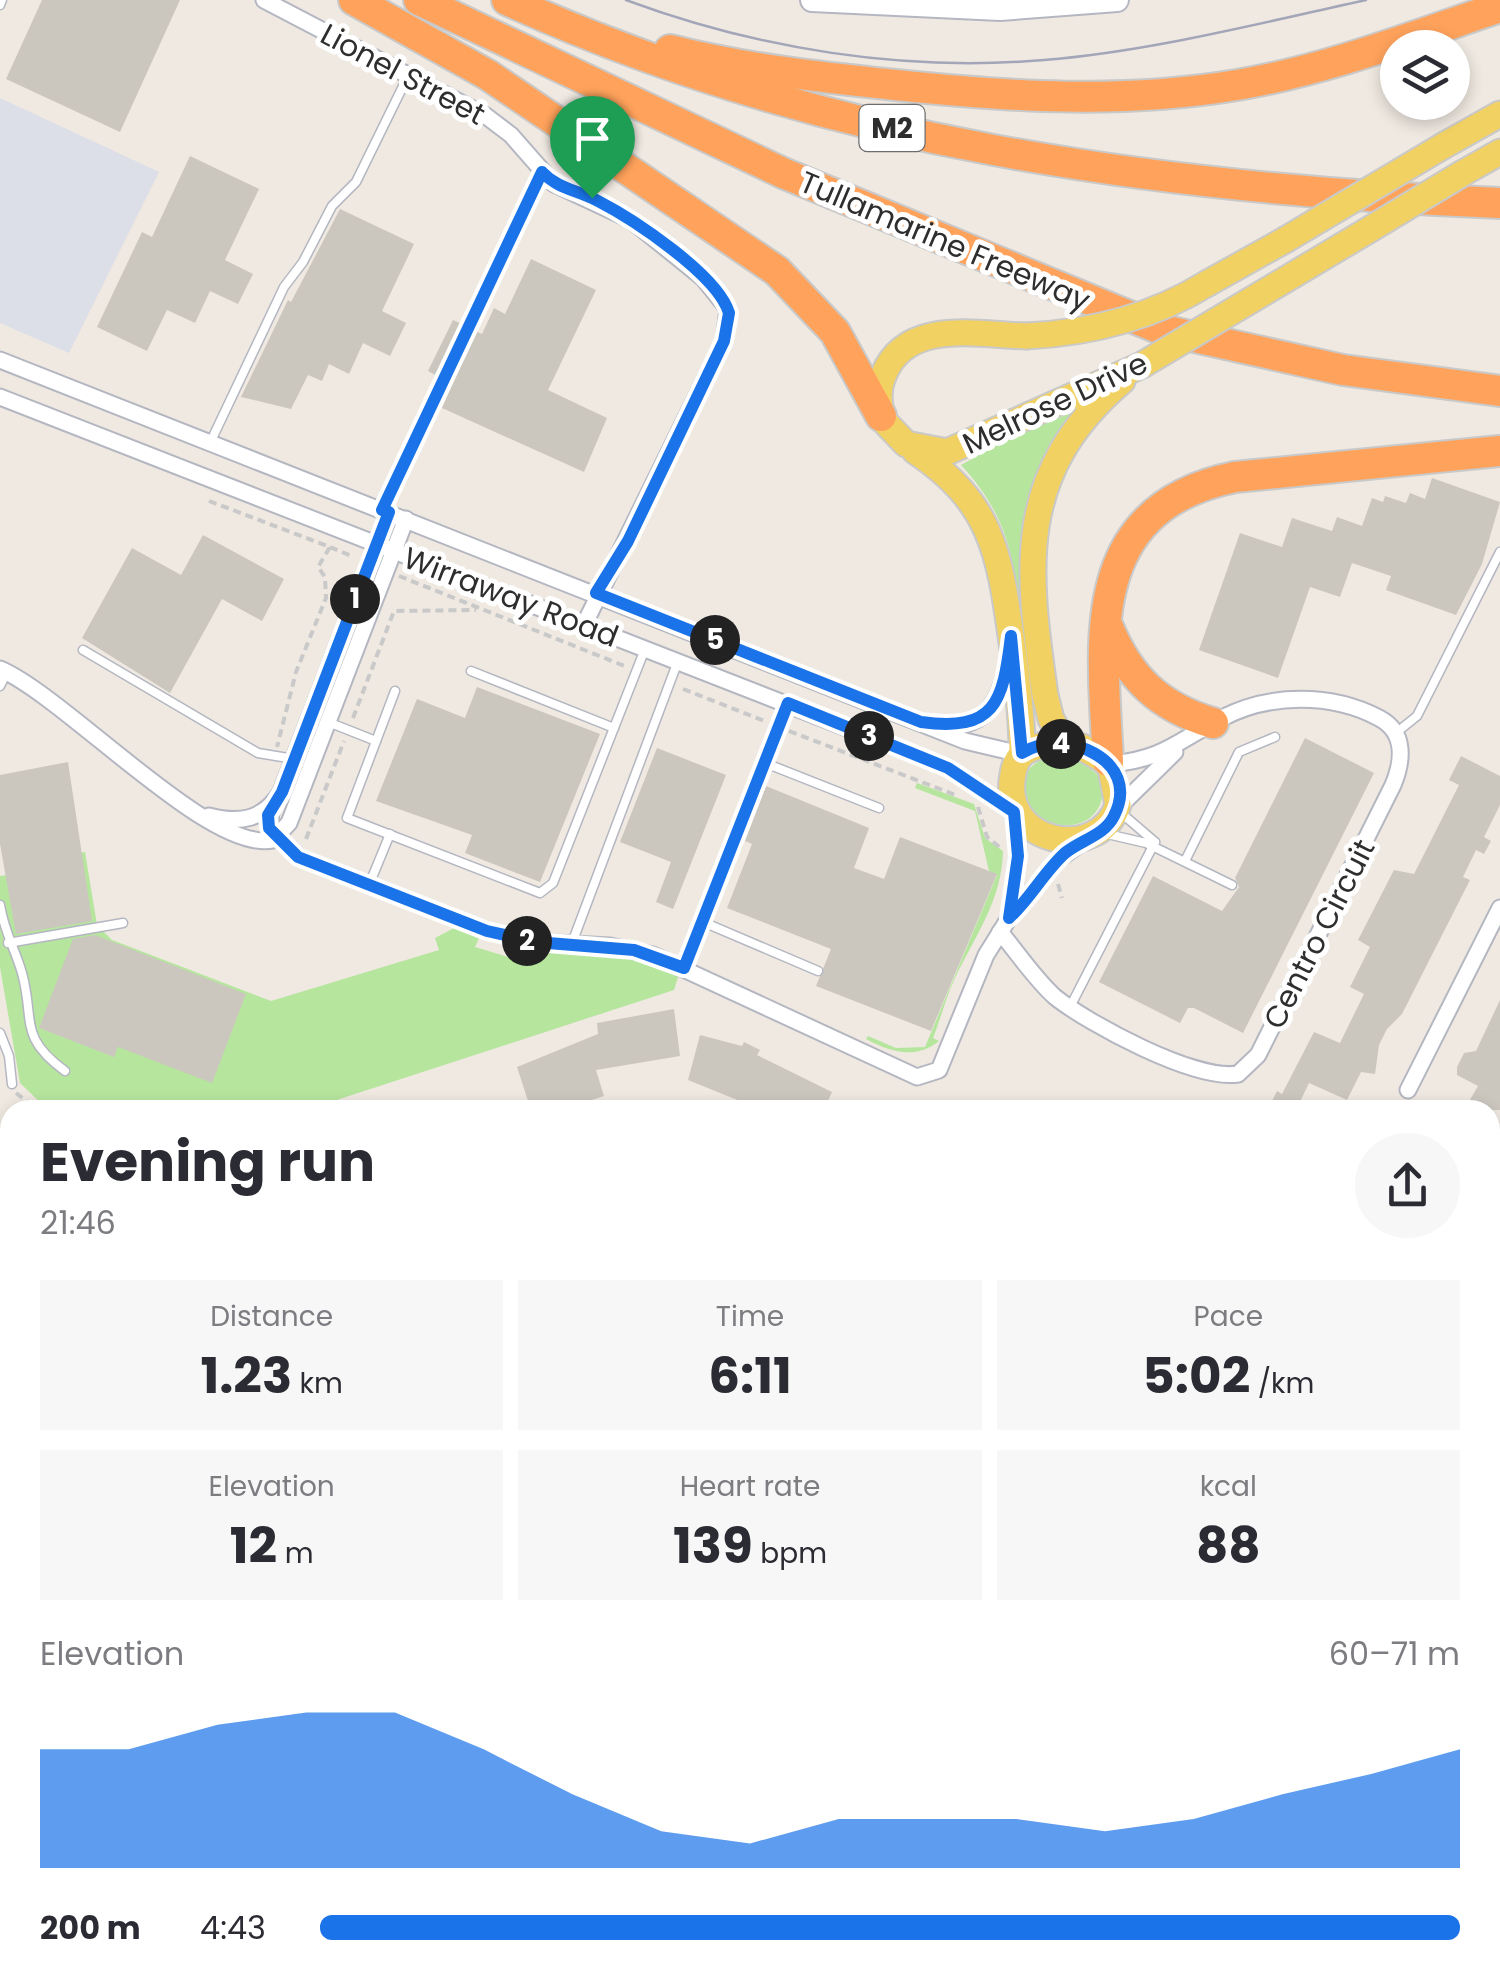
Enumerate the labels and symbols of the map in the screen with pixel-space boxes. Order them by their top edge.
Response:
street label: Lionel Street [313,13,493,135]
pin [550,96,635,199]
road number: M2 [860,105,924,151]
street label: Tullamarine Freeway [793,160,1097,322]
street label: Melrose Drive [955,341,1155,465]
street label: Wirraway Road [397,536,625,658]
pin: 1 [330,574,380,624]
pin: 5 [690,615,740,665]
pin: 3 [844,711,894,761]
pin: 4 [1036,719,1086,769]
street label: Centro Circuit [1253,832,1385,1036]
pin: 2 [502,916,552,966]

